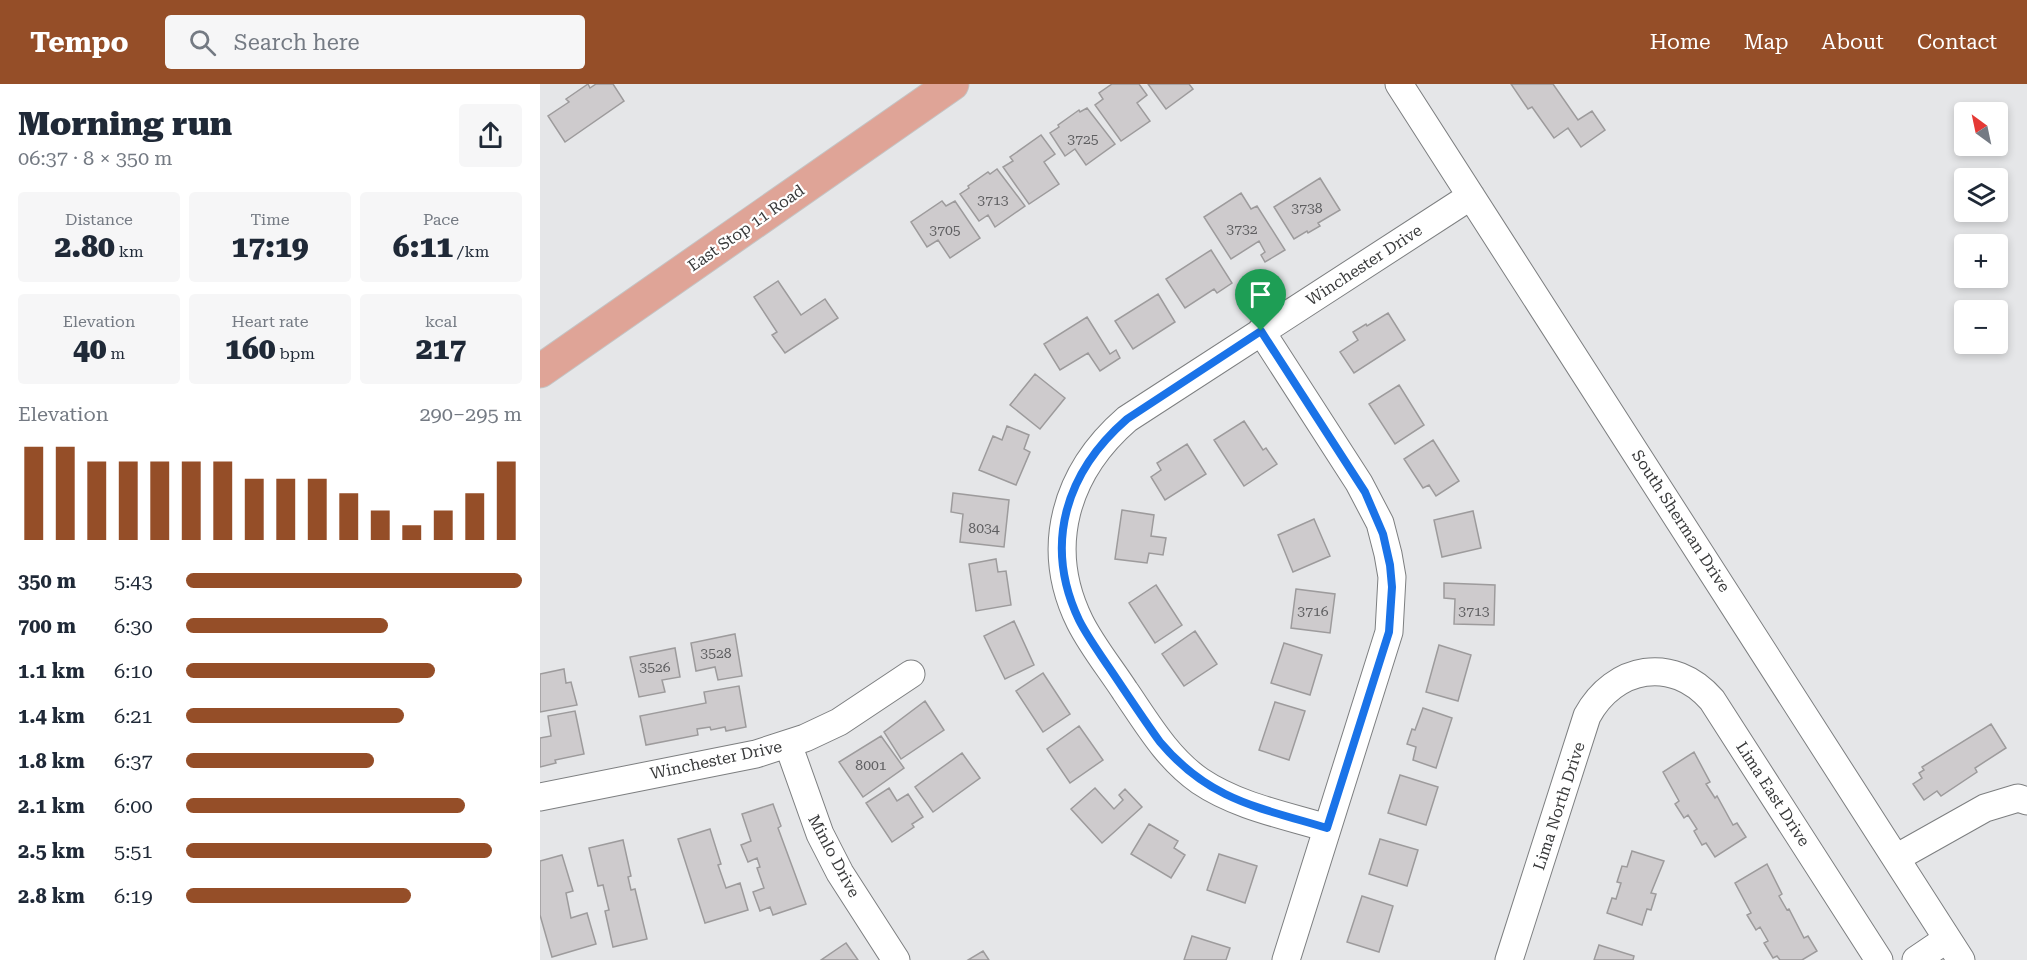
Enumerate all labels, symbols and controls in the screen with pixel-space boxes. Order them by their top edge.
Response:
search box [165,15,585,69]
text: Tempo [30,26,129,59]
icon: search [186,26,219,59]
text: Search here [234,30,360,55]
text: Home [1650,30,1711,54]
text: Map [1744,30,1789,54]
text: About [1822,30,1884,54]
text: Contact [1917,30,1997,54]
north arrow [1954,102,2008,156]
map controls [1954,102,2008,354]
text: Morning run [18,104,232,143]
button: share [459,104,522,167]
house number: 3725 [1067,131,1099,147]
text: 06:37 · 8 × 350 m [18,146,173,170]
button: layers [1954,168,2008,222]
street label: East Stop 11 Road [684,181,808,275]
house number: 3713 [977,192,1009,208]
house number: 3738 [1291,200,1323,216]
text: Distance [65,210,133,229]
text: Time [250,210,290,229]
text: Pace [423,210,459,229]
street label: Winchester Drive [1303,220,1426,310]
house number: 3732 [1226,221,1258,237]
house number: 3705 [929,222,961,238]
text: 2.80 [54,229,115,264]
text: 17:19 [231,229,309,264]
text: 6:11 [393,229,453,264]
button: + [1954,234,2008,288]
text: km [115,242,144,261]
text: /km [453,242,489,261]
pin [1235,269,1286,331]
icon: arrive [1244,278,1277,311]
button: − [1954,300,2008,354]
text: Elevation [63,312,135,331]
text: Heart rate [232,312,308,331]
text: kcal [425,312,457,331]
text: 40 [73,331,106,366]
text: 160 [225,331,275,366]
text: 217 [416,331,466,366]
text: m [106,344,125,363]
text: bpm [275,344,315,363]
text: Elevation [18,402,109,426]
text: 290–295 m [419,402,522,426]
street label: South Sherman Drive [1628,446,1734,596]
house number: 8034 [968,520,1000,536]
text: 350 m [18,569,76,593]
text: 5:43 [114,569,153,593]
house number: 3716 [1297,603,1329,619]
house number: 3713 [1458,603,1490,619]
text: 700 m [18,614,76,638]
text: 6:30 [114,614,153,638]
house number: 3528 [700,645,732,661]
text: 1.1 km [18,659,85,683]
text: 6:10 [114,659,153,683]
house number: 3526 [639,659,671,675]
text: 1.4 km [18,704,85,728]
text: 6:21 [114,704,153,728]
street label: Winchester Drive [648,737,784,783]
street label: Lima East Drive [1732,738,1814,850]
street label: Lima North Drive [1529,739,1589,873]
text: 1.8 km [18,749,85,773]
text: 6:37 [114,749,153,773]
house number: 8001 [855,757,887,773]
text: 2.1 km [18,794,85,818]
text: 6:00 [114,794,153,818]
street label: Minlo Drive [804,811,864,901]
text: 2.5 km [18,839,85,863]
text: 5:51 [114,839,153,863]
text: 2.8 km [18,884,85,908]
text: 6:19 [114,884,153,908]

